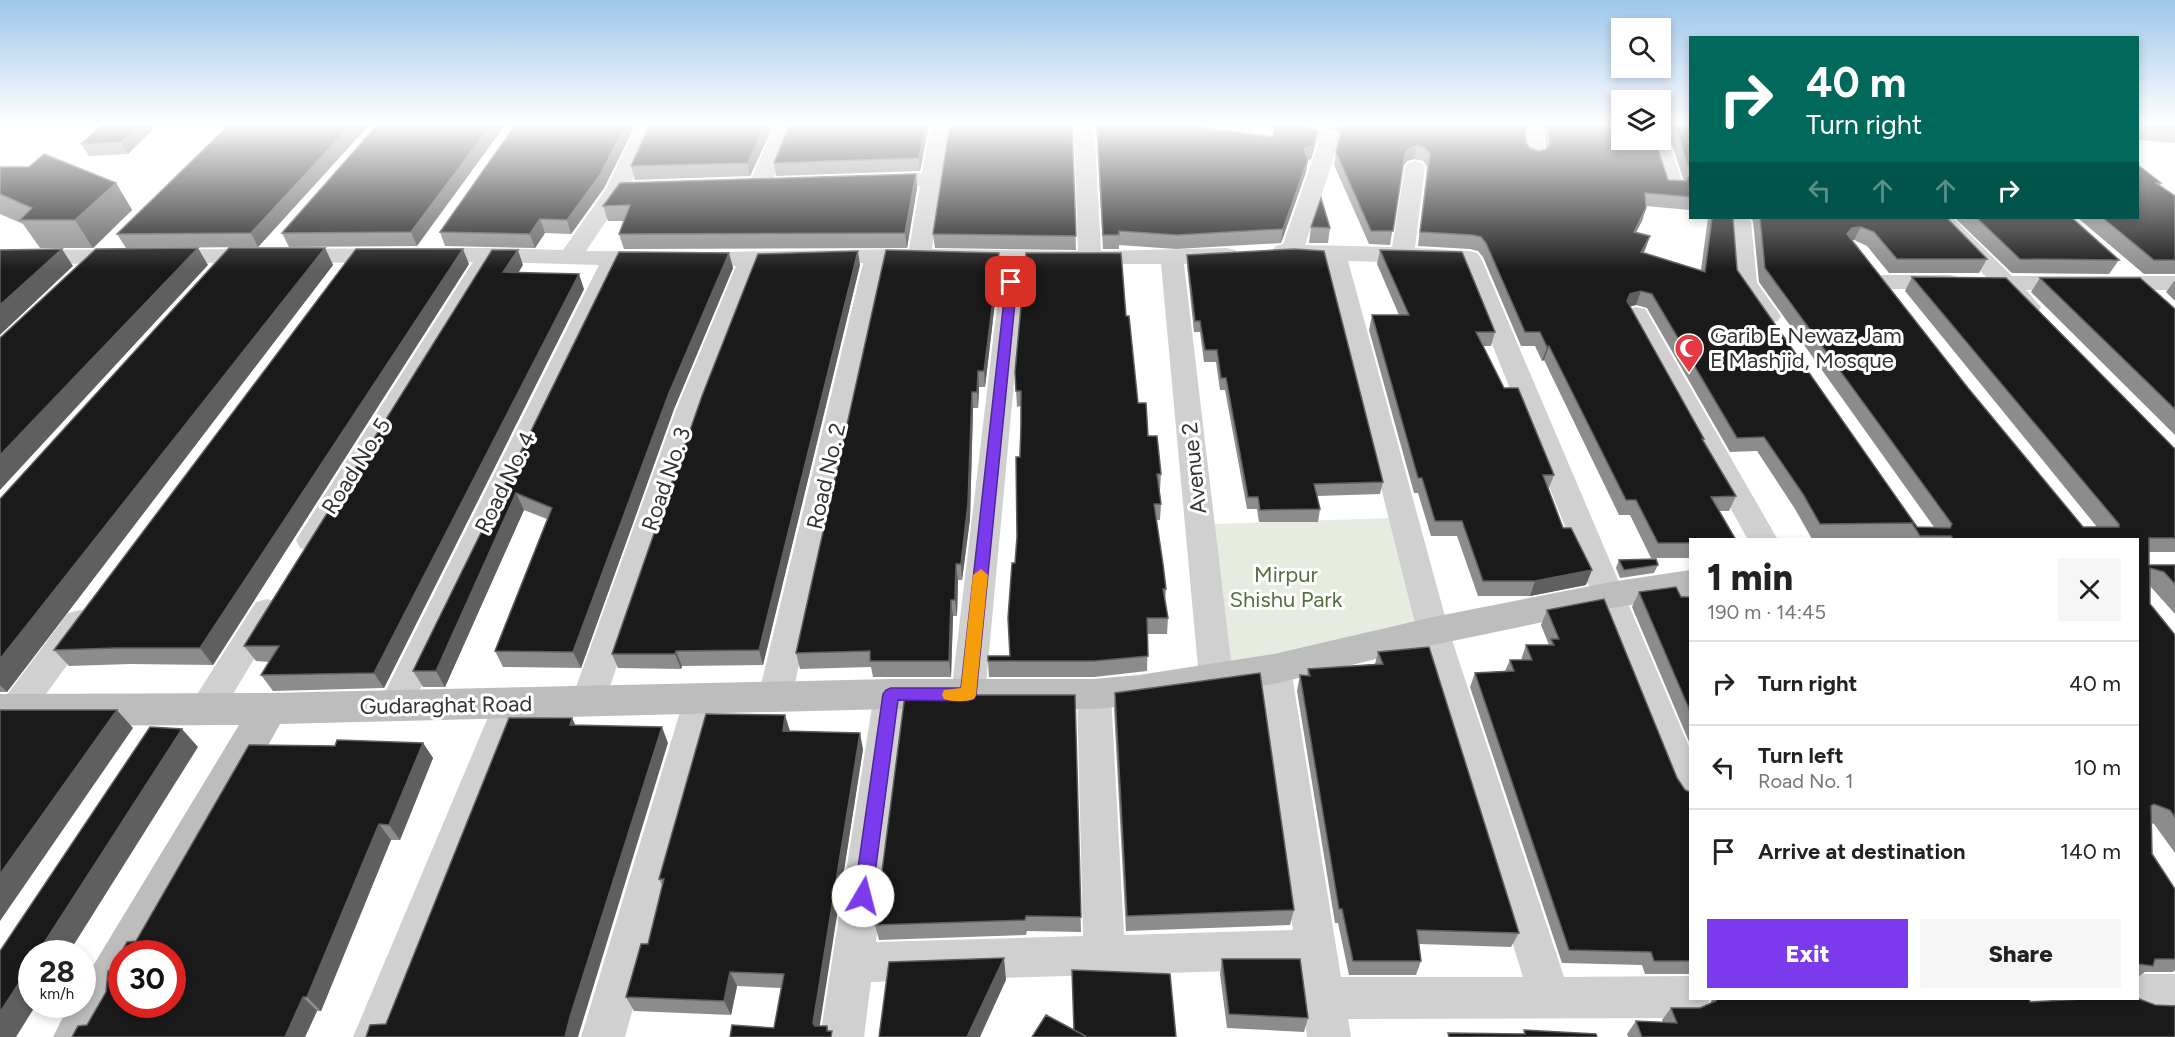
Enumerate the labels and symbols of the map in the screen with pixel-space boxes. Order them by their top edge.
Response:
pin [985,256,1036,307]
place label: Garib E Newaz Jam E Mashjid, Mosque [1710,322,1902,374]
mosque icon: Garib E Newaz Jam E Mashjid, Mosque [1673,332,1705,374]
street label: Road No. 5 [316,413,396,519]
street label: Road No. 2 [801,420,851,532]
street label: Avenue 2 [1176,421,1212,515]
street label: Road No. 3 [636,424,696,534]
street label: Road No. 4 [469,427,541,537]
park label: Mirpur Shishu Park [1230,561,1343,613]
street label: Gudaraghat Road [359,690,533,720]
position arrow [831,864,895,928]
speed limit sign: 30 [108,940,186,1018]

